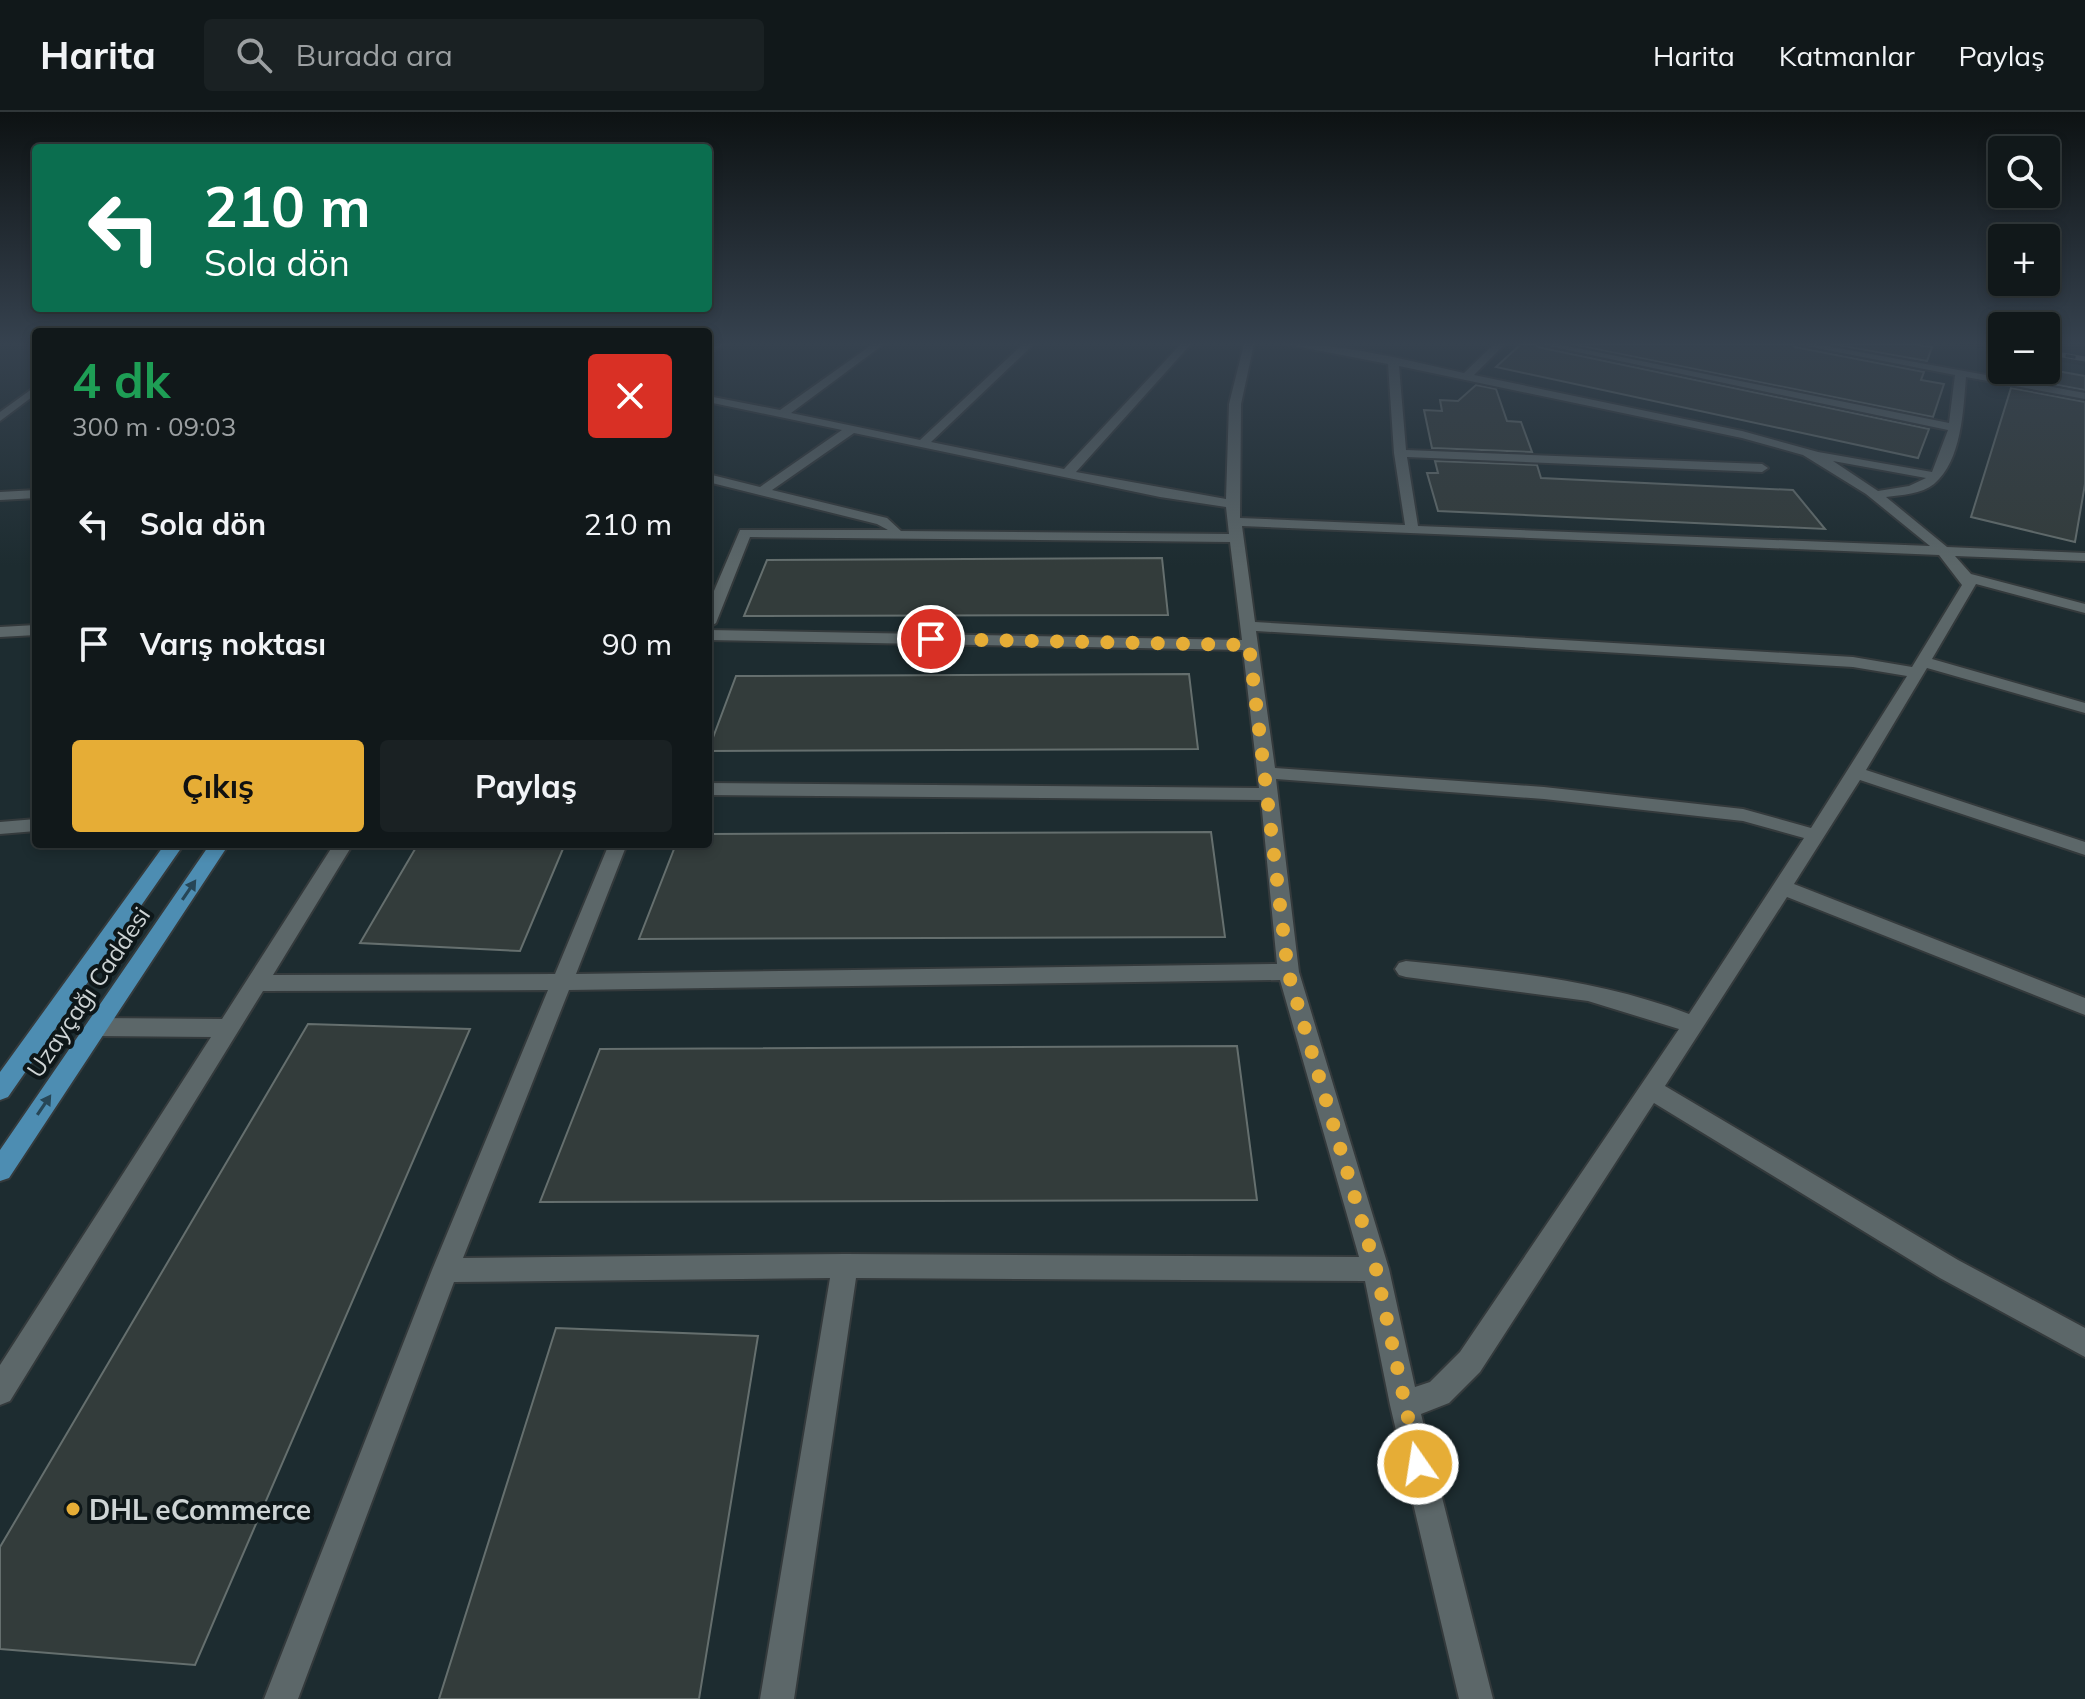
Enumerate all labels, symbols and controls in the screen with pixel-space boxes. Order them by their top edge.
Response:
search box [204,19,764,91]
text: Harita [40,31,156,79]
icon: search [232,33,276,77]
text: Burada ara [296,36,453,74]
text: Harita [1653,38,1735,73]
text: Katmanlar [1779,38,1915,73]
text: Paylaş [1959,38,2045,73]
map controls [1988,136,2060,384]
button: search [1988,136,2060,208]
text: 210 m [204,171,371,241]
icon: left [72,176,176,280]
button: + [1988,224,2060,296]
text: Sola dön [204,240,350,285]
button: − [1988,312,2060,384]
text: 4 dk [72,350,170,410]
button: close [588,354,672,438]
text: 300 m · 09:03 [72,410,236,443]
icon: left [72,502,116,546]
text: Sola dön [140,505,266,543]
text: 210 m [584,505,672,543]
pin [897,605,965,673]
icon: arrive [909,617,953,661]
icon: arrive [72,622,116,666]
text: Varış noktası [140,625,326,663]
text: 90 m [602,625,672,663]
button: Çıkış [72,740,364,832]
button: Paylaş [380,740,672,832]
one-way arrow [181,879,196,900]
street label: Uzayçağı Caddesi [20,901,156,1083]
one-way arrow [36,1094,50,1116]
position arrow [1376,1422,1460,1506]
place label: DHL eCommerce [89,1492,311,1527]
marker: DHL eCommerce [64,1500,82,1518]

